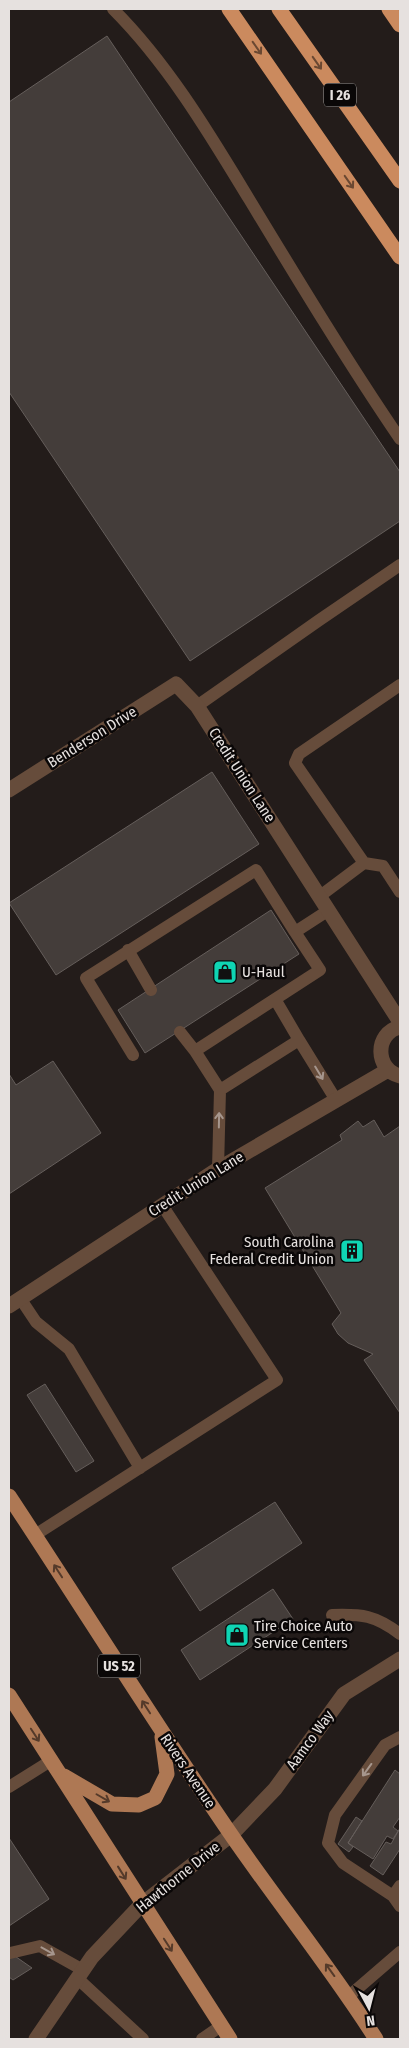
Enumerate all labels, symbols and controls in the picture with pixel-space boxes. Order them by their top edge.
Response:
one-way arrow [252,41,262,55]
one-way arrow [312,56,322,70]
road number: I 26 [324,84,356,106]
one-way arrow [344,175,354,189]
street label: Benderson Drive [44,702,140,772]
street label: Credit Union Lane [205,724,279,826]
shop icon: U-Haul [212,959,238,985]
place label: U-Haul [242,963,285,981]
one-way arrow [315,1065,325,1079]
one-way arrow [215,1112,224,1128]
street label: Credit Union Lane [145,1148,247,1220]
place label: South Carolina Federal Credit Union [209,1233,334,1268]
building icon: South Carolina Federal Credit Union [339,1238,365,1264]
one-way arrow [52,1564,62,1578]
place label: Tire Choice Auto Service Centers [254,1617,353,1652]
shop icon: Tire Choice Auto Service Centers [224,1622,250,1648]
road number: US 52 [98,1654,140,1678]
one-way arrow [140,1701,150,1715]
street label: Aamco Way [282,1707,338,1773]
one-way arrow [31,1728,41,1742]
street label: Rivers Avenue [156,1730,220,1812]
one-way arrow [362,1763,372,1777]
one-way arrow [95,1794,109,1804]
street label: Hawthorne Drive [132,1838,224,1916]
one-way arrow [118,1865,128,1879]
one-way arrow [163,1938,174,1952]
one-way arrow [41,1946,56,1956]
one-way arrow [325,1963,335,1977]
north arrow [344,1983,394,2033]
text: N [365,2011,376,2029]

